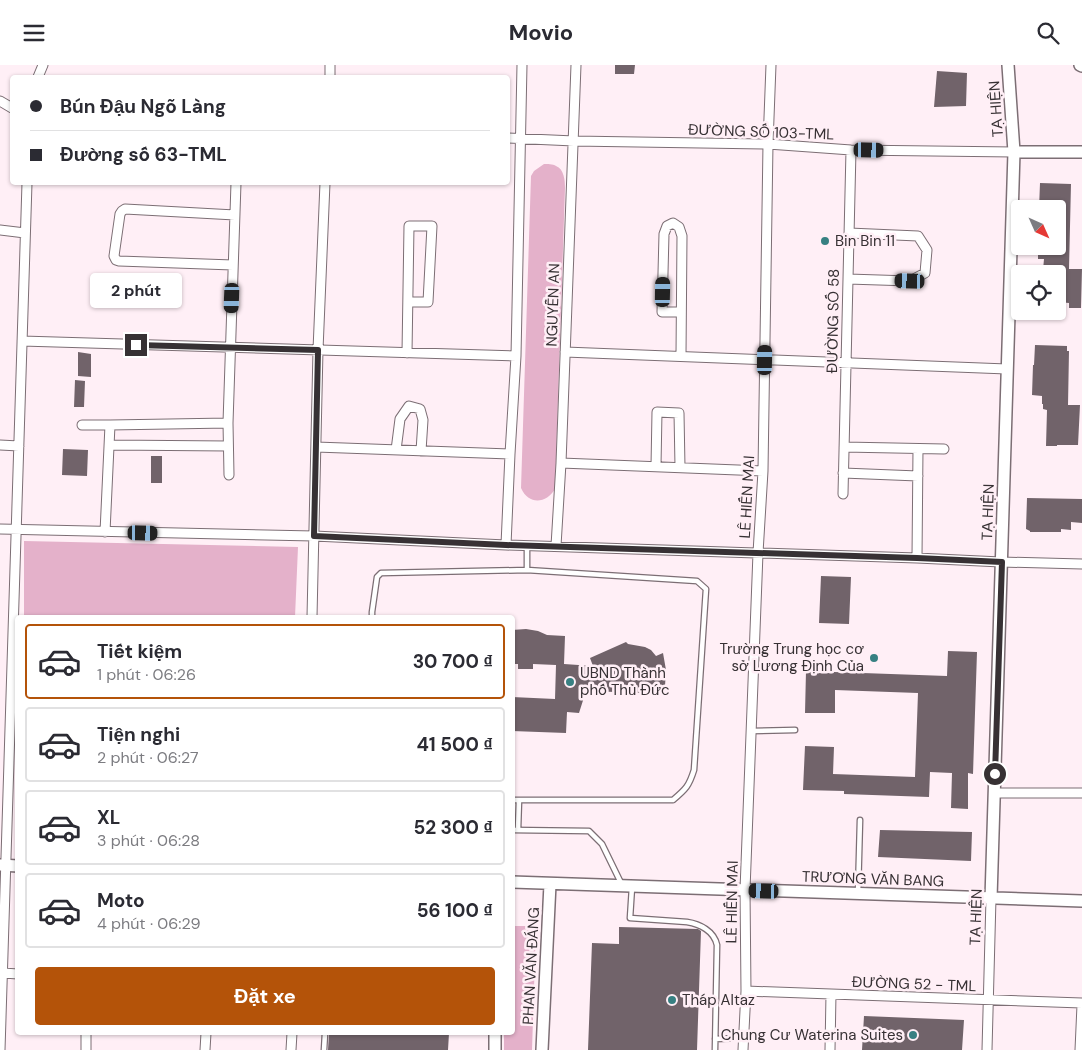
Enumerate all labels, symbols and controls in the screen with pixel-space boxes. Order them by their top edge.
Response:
text: Movio [509,18,573,47]
icon: menu [20,19,48,47]
icon: search [1034,19,1062,47]
street label: TẠ HIỆN [984,80,1008,138]
text: Bún Đậu Ngõ Làng [60,94,226,119]
street label: ĐƯỜNG SỐ 103-TML [687,119,835,145]
text: Đường số 63-TML [60,142,227,167]
car [853,142,884,158]
north arrow [1011,200,1066,255]
map controls [1011,200,1066,320]
place label: Bin Bin 11 [835,231,895,251]
marker: Bin Bin 11 [819,235,831,247]
street label: NGUYỄN AN [542,263,564,347]
button: locate [1011,265,1066,320]
street label: ĐƯỜNG SỐ 58 [822,269,844,373]
callout: 2 phút [90,273,182,307]
car [894,273,925,289]
car [655,277,670,307]
text: 2 phút [111,280,161,301]
car [223,283,240,313]
route end [125,334,147,356]
car [757,345,772,375]
street label: LÊ HIẾN MAI [735,455,759,539]
street label: TẠ HIỆN [977,483,999,541]
car [127,525,158,541]
icon: car [37,639,82,684]
text: Tiết kiệm [97,639,182,664]
place label: Trường Trung học cơ sở Lương Định Của [719,639,864,676]
text: 30 700 ₫ [413,649,493,674]
marker: Trường Trung học cơ sở Lương Định Của [868,652,880,664]
place label: UBND Thành phố Thủ Đức [580,663,670,700]
text: 1 phút · 06:26 [97,664,196,685]
marker: UBND Thành phố Thủ Đức [564,676,576,688]
icon: car [37,722,82,767]
text: Tiện nghi [97,722,180,747]
text: 41 500 ₫ [416,732,493,757]
text: 2 phút · 06:27 [97,747,199,768]
route start [984,763,1006,785]
icon: car [37,805,82,850]
text: XL [97,805,120,830]
text: 52 300 ₫ [413,815,493,840]
text: 3 phút · 06:28 [97,830,200,851]
street label: LÊ HIẾN MAI [721,860,743,944]
street label: TRƯƠNG VĂN BANG [802,867,944,891]
car [748,883,779,899]
icon: car [37,888,82,933]
text: Moto [97,888,145,913]
street label: TẠ HIỆN [965,888,987,946]
text: 56 100 ₫ [417,898,493,923]
street label: PHAN VĂN ĐÁNG [518,907,544,1025]
text: 4 phút · 06:29 [97,913,201,934]
button: Đặt xe [35,967,495,1025]
street label: ĐƯỜNG 52 - TML [851,972,977,996]
place label: Tháp Altaz [682,990,755,1010]
marker: Tháp Altaz [666,994,678,1006]
place label: Chung Cư Waterina Suites [721,1025,903,1045]
marker: Chung Cư Waterina Suites [907,1029,919,1041]

